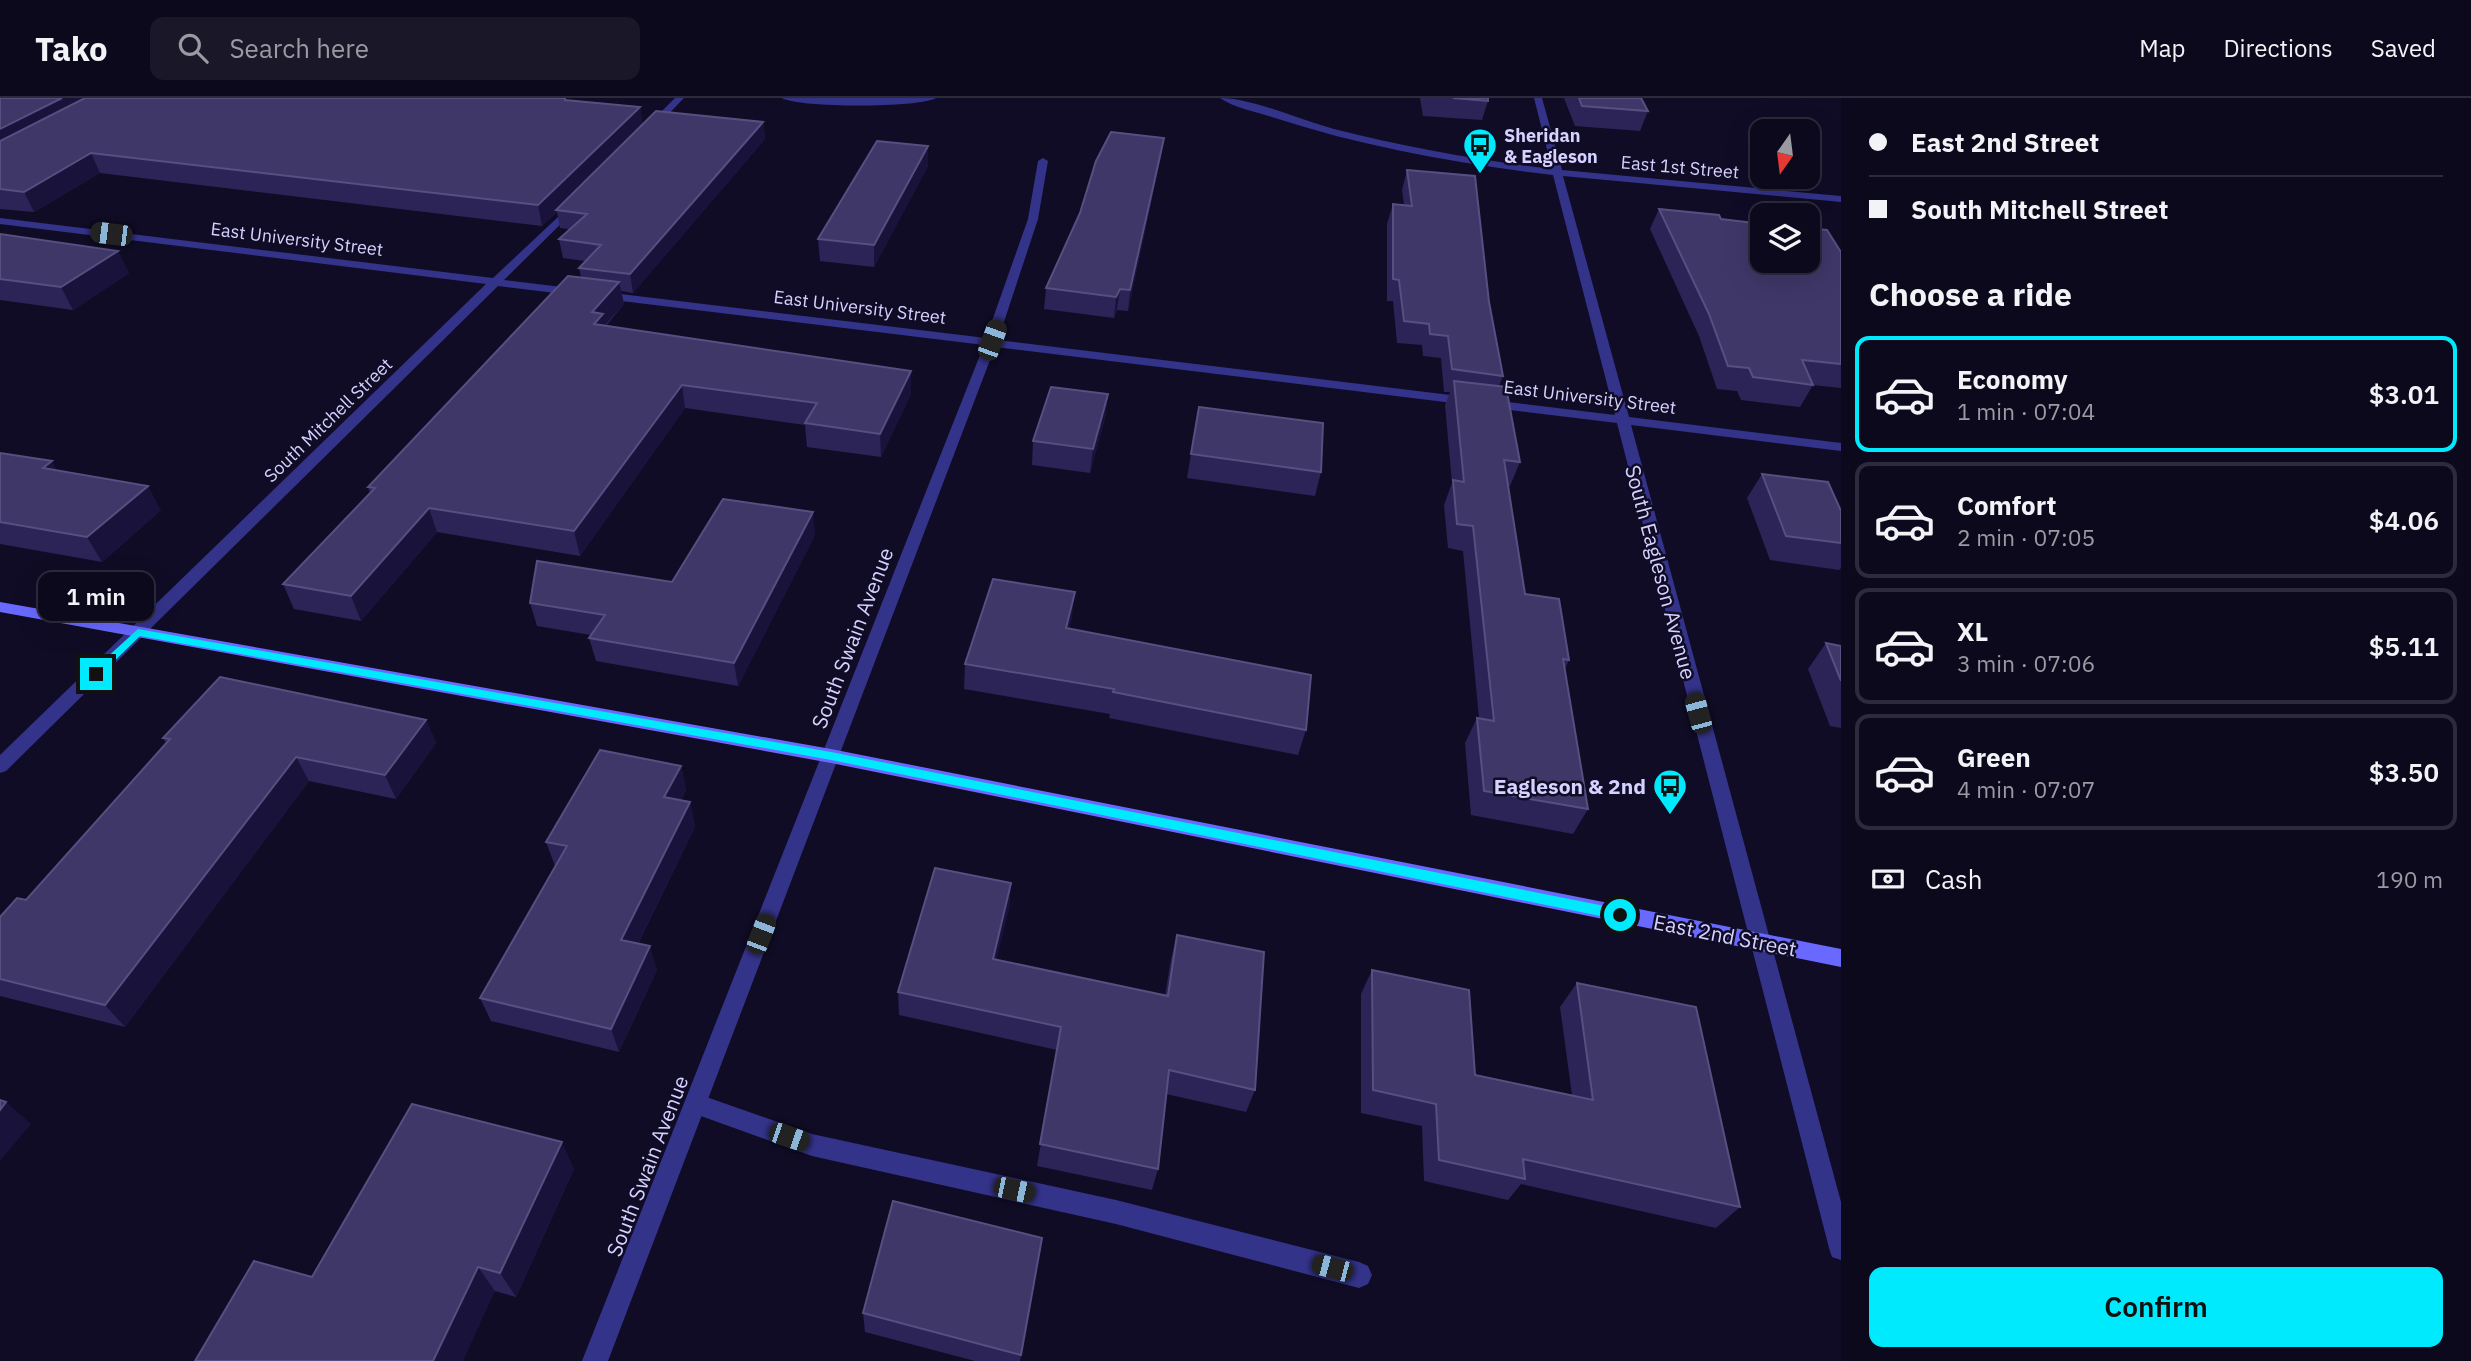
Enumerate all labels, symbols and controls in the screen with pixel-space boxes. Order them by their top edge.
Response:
search box [150,17,640,80]
text: Tako [35,27,108,70]
icon: search [174,29,212,67]
text: Search here [230,31,369,65]
text: Map [2139,32,2185,64]
text: Directions [2223,32,2333,64]
text: Saved [2371,32,2436,64]
north arrow [1750,119,1820,189]
map controls [1750,119,1820,273]
place label: Sheridan & Eagleson [1504,124,1598,168]
text: East 2nd Street [1911,125,2099,159]
bus stop icon: Sheridan & Eagleson [1461,126,1499,175]
street label: East 1st Street [1620,150,1740,184]
text: South Mitchell Street [1911,192,2168,226]
button: layers [1750,203,1820,273]
street label: East University Street [209,217,385,261]
car [89,221,134,247]
text: Choose a ride [1869,273,2072,315]
street label: East University Street [772,285,948,329]
car [975,317,1010,363]
street label: South Mitchell Street [259,353,397,487]
text: Economy [1957,362,2068,396]
icon: car [1873,363,1936,426]
street label: East University Street [1502,375,1678,419]
text: $3.01 [2369,377,2439,411]
text: 1 min · 07:04 [1957,396,2095,426]
street label: South Eagleson Avenue [1619,462,1703,682]
text: Comfort [1957,488,2056,522]
icon: car [1873,489,1936,552]
text: $4.06 [2369,503,2439,537]
text: 2 min · 07:05 [1957,522,2095,552]
street label: South Swain Avenue [805,543,899,733]
callout: 1 min [38,573,154,622]
text: 1 min [66,581,126,611]
text: XL [1957,614,1988,648]
icon: car [1873,615,1936,678]
text: $5.11 [2369,629,2439,663]
text: 3 min · 07:06 [1957,648,2095,678]
route end [80,658,112,690]
car [1683,690,1714,736]
text: Green [1957,740,2031,774]
icon: car [1873,741,1936,804]
text: $3.50 [2369,755,2439,789]
bus stop icon: Eagleson & 2nd [1651,767,1689,816]
place label: Eagleson & 2nd [1494,772,1646,800]
text: 4 min · 07:07 [1957,774,2095,804]
icon: cash [1869,860,1907,898]
text: Cash [1925,862,1982,896]
text: 190 m [2376,864,2443,894]
route start [1604,899,1636,931]
street label: East 2nd Street [1651,907,1799,963]
car [744,911,779,957]
street label: South Swain Avenue [600,1071,694,1261]
car [766,1120,813,1154]
car [992,1175,1037,1205]
car [1309,1252,1356,1284]
button: Confirm [1869,1267,2443,1347]

